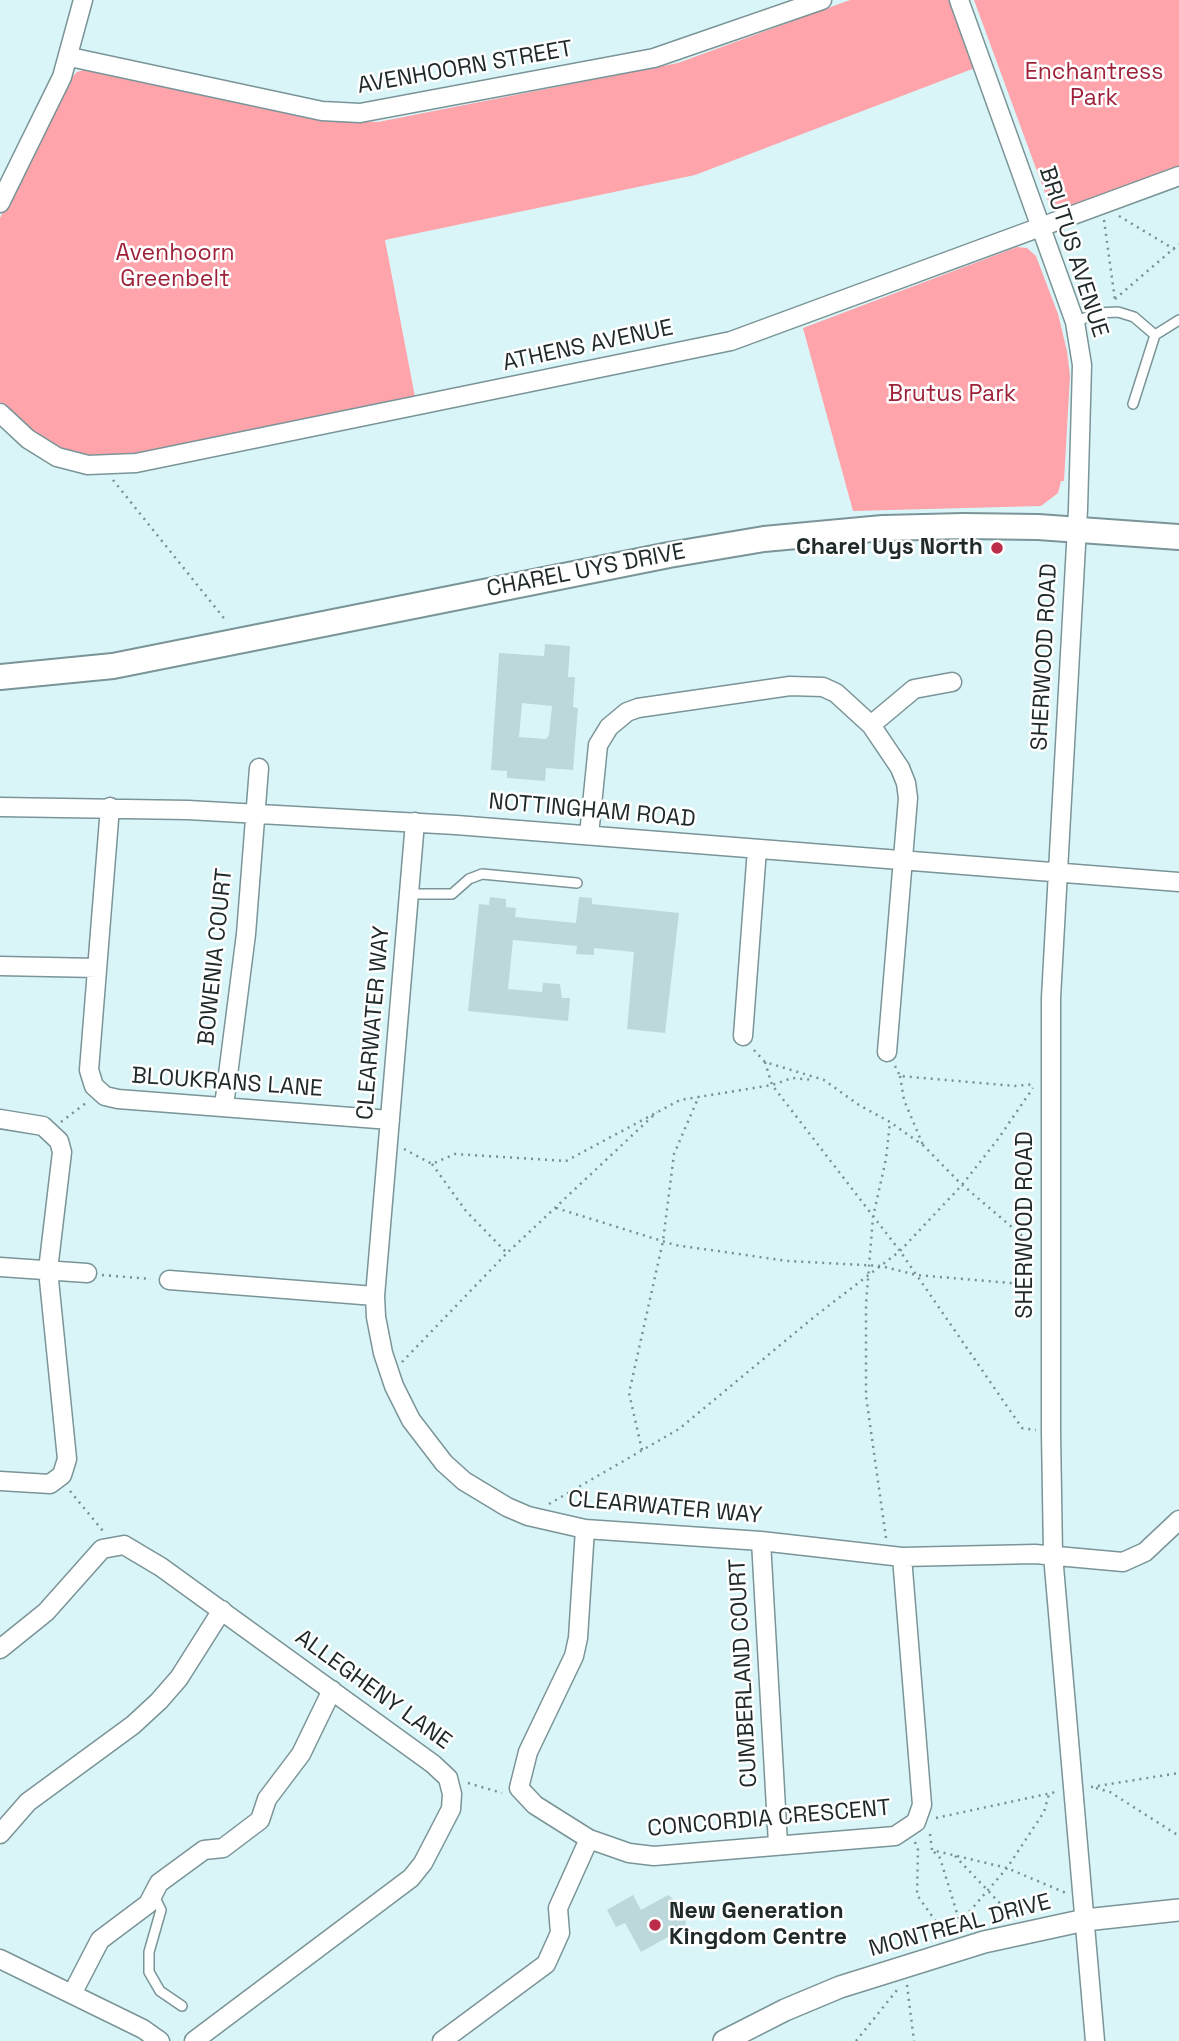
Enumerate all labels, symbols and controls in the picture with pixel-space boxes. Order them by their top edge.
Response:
street label: AVENHOORN STREET [355,35,575,101]
park label: Enchantress Park [1025,59,1163,113]
street label: BRUTUS AVENUE [1032,163,1114,341]
park label: Avenhoorn Greenbelt [115,240,235,294]
street label: ATHENS AVENUE [500,314,676,378]
park label: Brutus Park [888,381,1016,409]
place label: Charel Uys North [796,534,983,562]
street label: CHAREL UYS DRIVE [484,538,688,604]
marker: Charel Uys North [989,540,1005,556]
street label: SHERWOOD ROAD [1026,563,1064,751]
street label: NOTTINGHAM ROAD [487,788,697,834]
street label: BOWENIA COURT [193,867,239,1047]
street label: CLEARWATER WAY [352,925,396,1121]
street label: BLOUKRANS LANE [130,1063,324,1103]
street label: SHERWOOD ROAD [1012,1131,1040,1319]
street label: CLEARWATER WAY [567,1486,763,1530]
street label: CUMBERLAND COURT [724,1558,764,1788]
street label: ALLEGHENY LANE [290,1624,456,1756]
street label: CONCORDIA CRESCENT [646,1795,892,1843]
street label: MONTREAL DRIVE [866,1888,1054,1964]
place label: New Generation Kingdom Centre [669,1898,847,1952]
marker: New Generation Kingdom Centre [647,1917,663,1933]

